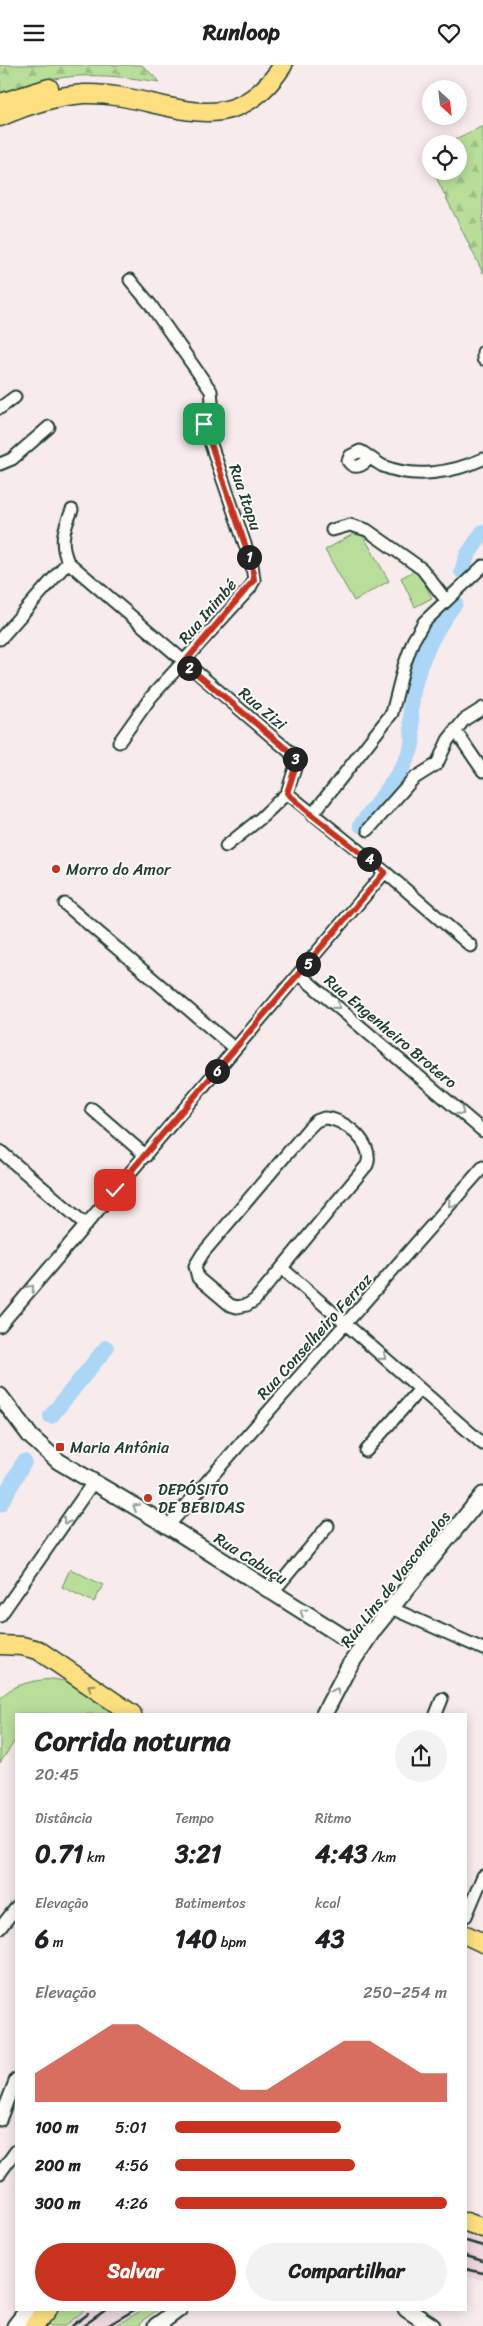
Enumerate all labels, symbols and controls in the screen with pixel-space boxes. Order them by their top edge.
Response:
text: Runloop [203,13,280,52]
icon: menu [20,19,48,47]
icon: heart [435,19,463,47]
north arrow [422,80,468,125]
map controls [422,80,467,180]
button: locate [422,135,467,180]
pin [183,403,225,445]
icon: arrive [190,410,218,438]
street label: Rua Itapu [221,460,271,535]
pin: 1 [236,545,262,569]
text: 1 [246,545,253,570]
street label: Rua Inimbé [171,572,244,651]
pin: 2 [176,655,202,681]
text: 2 [185,656,194,681]
street label: Rua Zizi [232,679,294,738]
pin: 3 [282,747,308,771]
text: 3 [292,747,299,772]
pin: 4 [356,847,382,871]
text: 4 [365,847,374,872]
place label: Morro do Amor [66,855,172,884]
marker: Morro do Amor [50,863,62,875]
pin: 5 [296,951,320,977]
text: 5 [304,952,313,977]
street label: Rua Engenheiro Brotero [318,967,464,1096]
one-way arrow [331,1001,340,1009]
pin: 6 [204,1059,230,1083]
text: 6 [214,1059,221,1084]
one-way arrow [455,1106,464,1115]
pin [94,1169,136,1211]
icon: check [101,1176,129,1204]
one-way arrow [448,1198,457,1207]
street label: Rua Conselheiro Ferraz [249,1266,380,1407]
one-way arrow [26,1285,34,1294]
one-way arrow [377,1351,386,1360]
place label: Maria Antônia [70,1433,170,1462]
marker: Maria Antônia [54,1441,66,1453]
place label: DEPÓSITO DE BEBIDAS [158,1475,245,1522]
marker: DEPÓSITO DE BEBIDAS [142,1492,154,1504]
one-way arrow [133,1503,142,1513]
street label: Rua Lins de Vasconcelos [333,1504,459,1654]
one-way arrow [63,1515,72,1525]
street label: Rua Cabuçu [208,1524,294,1593]
one-way arrow [300,1608,309,1618]
one-way arrow [87,1683,96,1693]
one-way arrow [330,1687,340,1696]
text: Corrida noturna [35,1716,231,1765]
button: share [395,1730,447,1782]
text: 20:45 [35,1760,79,1789]
text: Distância [35,1806,92,1831]
text: Tempo [175,1806,214,1831]
text: Ritmo [315,1806,351,1831]
text: 0.71 [35,1831,83,1876]
text: 3:21 [175,1831,221,1876]
text: 4:43 [315,1831,368,1876]
text: km [83,1845,105,1870]
text: /km [368,1845,396,1870]
text: Elevação [35,1891,88,1916]
text: Batimentos [175,1891,246,1916]
text: kcal [315,1891,340,1916]
text: 6 [35,1916,49,1961]
text: 140 [175,1916,217,1961]
text: 43 [315,1916,344,1961]
text: m [49,1930,64,1955]
text: bpm [217,1930,247,1955]
text: Elevação [35,1978,96,2007]
text: 250–254 m [363,1978,447,2007]
text: 100 m [35,2113,79,2142]
text: 5:01 [115,2113,147,2142]
text: 200 m [35,2151,81,2180]
text: 4:56 [115,2151,149,2180]
text: 300 m [35,2189,80,2218]
text: 4:26 [115,2189,148,2218]
button: Salvar [35,2243,236,2301]
button: Compartilhar [246,2243,447,2301]

